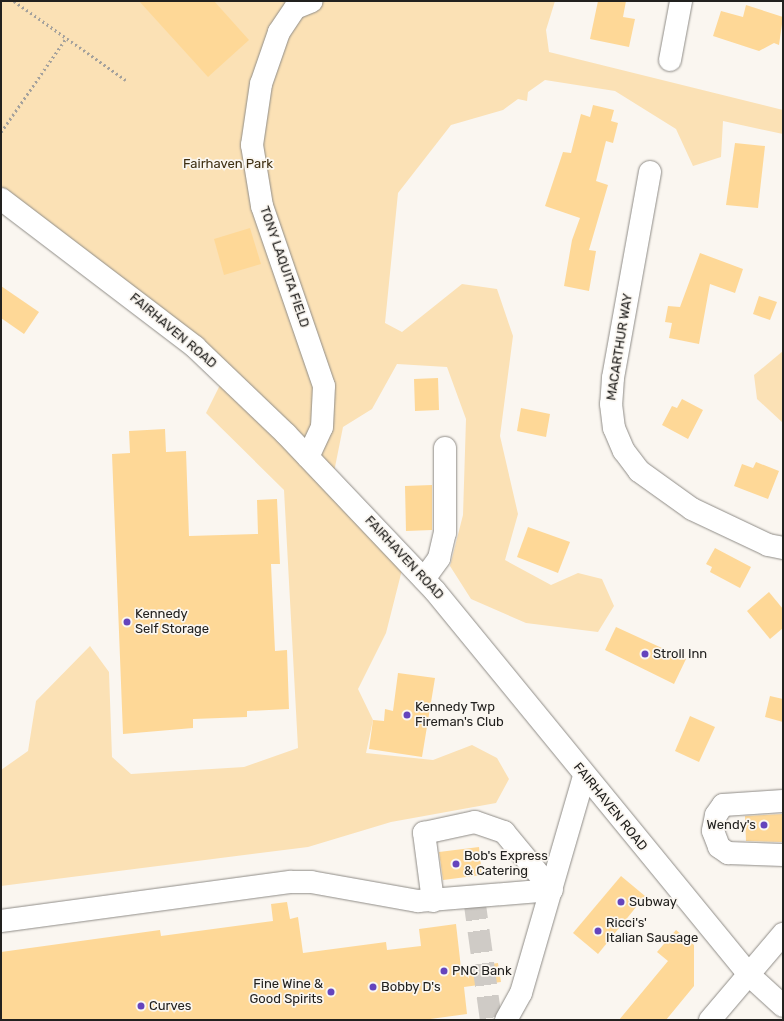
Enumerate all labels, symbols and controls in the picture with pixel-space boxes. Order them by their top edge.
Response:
park label: Fairhaven Park [183,156,273,172]
street label: TONY LAQUITA FIELD [256,204,312,330]
street label: FAIRHAVEN ROAD [126,290,220,372]
street label: MACARTHUR WAY [604,292,636,402]
street label: FAIRHAVEN ROAD [361,513,447,603]
place label: Kennedy Self Storage [135,607,209,638]
marker: Kennedy Self Storage [122,617,132,627]
place label: Stroll Inn [653,646,707,662]
marker: Stroll Inn [640,649,650,659]
place label: Kennedy Twp Fireman's Club [415,700,504,731]
marker: Kennedy Twp Fireman's Club [402,710,412,720]
street label: FAIRHAVEN ROAD [570,760,650,854]
place label: Wendy's [707,817,756,833]
marker: Wendy's [759,820,769,830]
place label: Bob's Express & Catering [464,849,548,880]
marker: Bob's Express & Catering [451,859,461,869]
place label: Subway [629,894,677,910]
marker: Subway [616,897,626,907]
place label: Ricci's' Italian Sausage [606,916,698,947]
marker: Ricci's' Italian Sausage [593,926,603,936]
place label: PNC Bank [452,963,512,979]
marker: PNC Bank [439,966,449,976]
place label: Fine Wine & Good Spirits [250,977,323,1008]
place label: Bobby D's [381,979,441,995]
marker: Bobby D's [368,982,378,992]
marker: Fine Wine & Good Spirits [326,987,336,997]
place label: Curves [149,998,191,1014]
marker: Curves [136,1001,146,1011]

